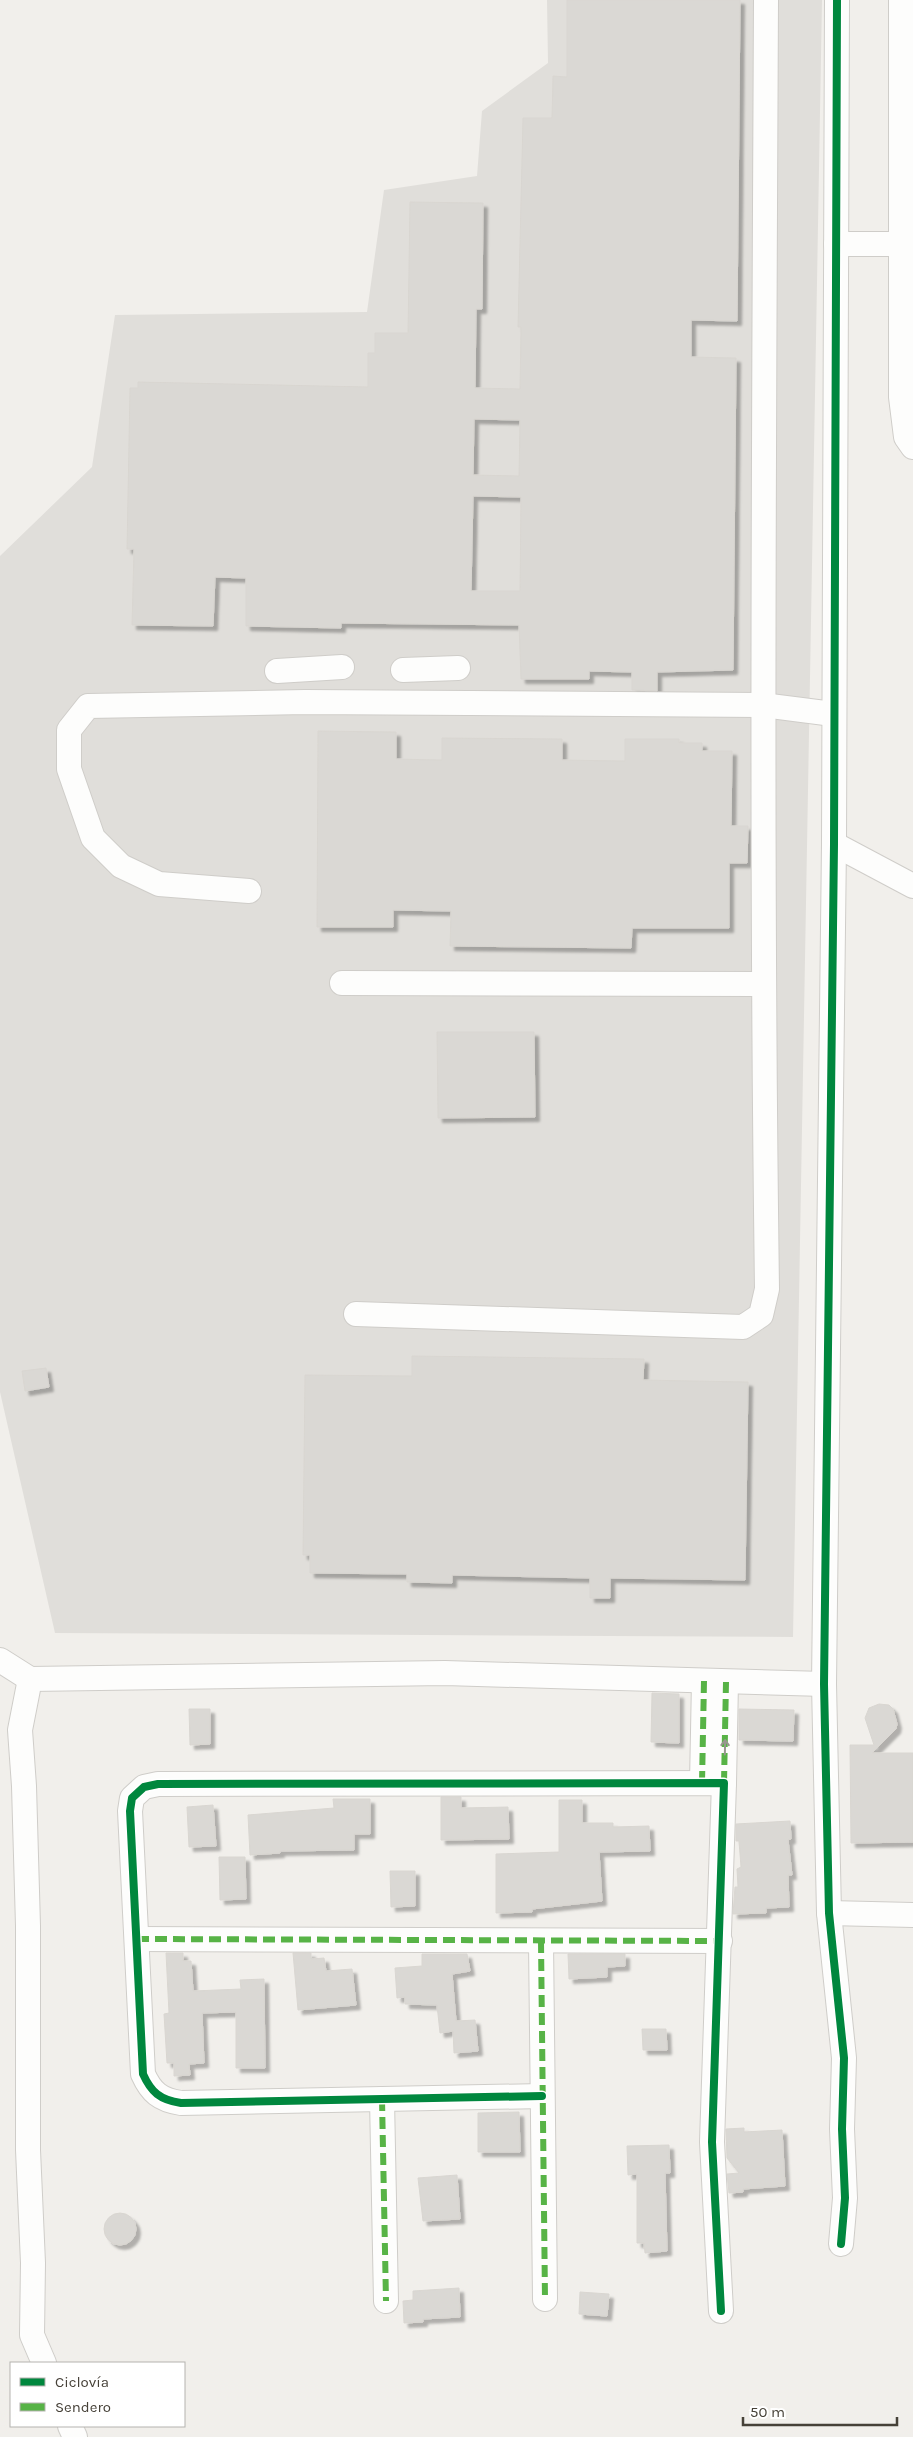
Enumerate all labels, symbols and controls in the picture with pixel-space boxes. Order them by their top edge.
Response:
one-way arrow [720,1739,729,1755]
legend [10,2362,185,2427]
text: Ciclovía [55,2373,109,2391]
scale bar [743,2394,897,2426]
text: Sendero [55,2398,111,2416]
text: 50 m [750,2403,785,2421]

